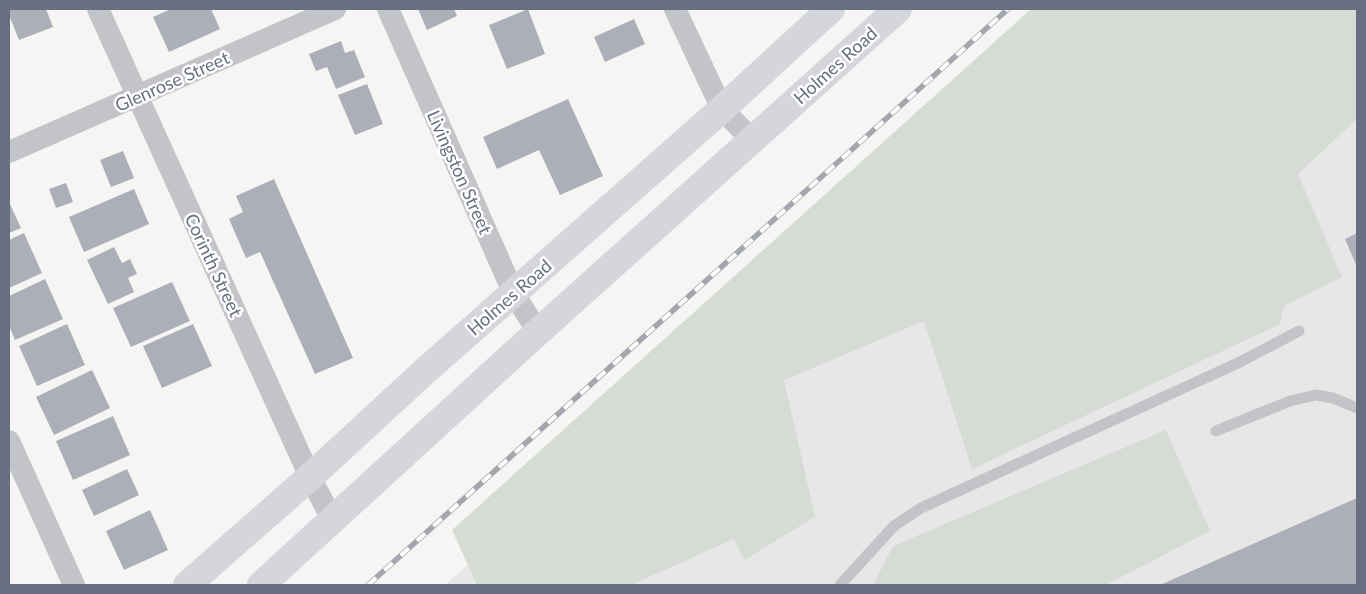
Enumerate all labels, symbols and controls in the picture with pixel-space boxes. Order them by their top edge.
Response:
street label: Holmes Road [789,22,881,108]
street label: Glenrose Street [112,46,233,116]
street label: Livingston Street [423,107,497,238]
street label: Corinth Street [181,210,248,321]
street label: Holmes Road [462,254,556,340]

